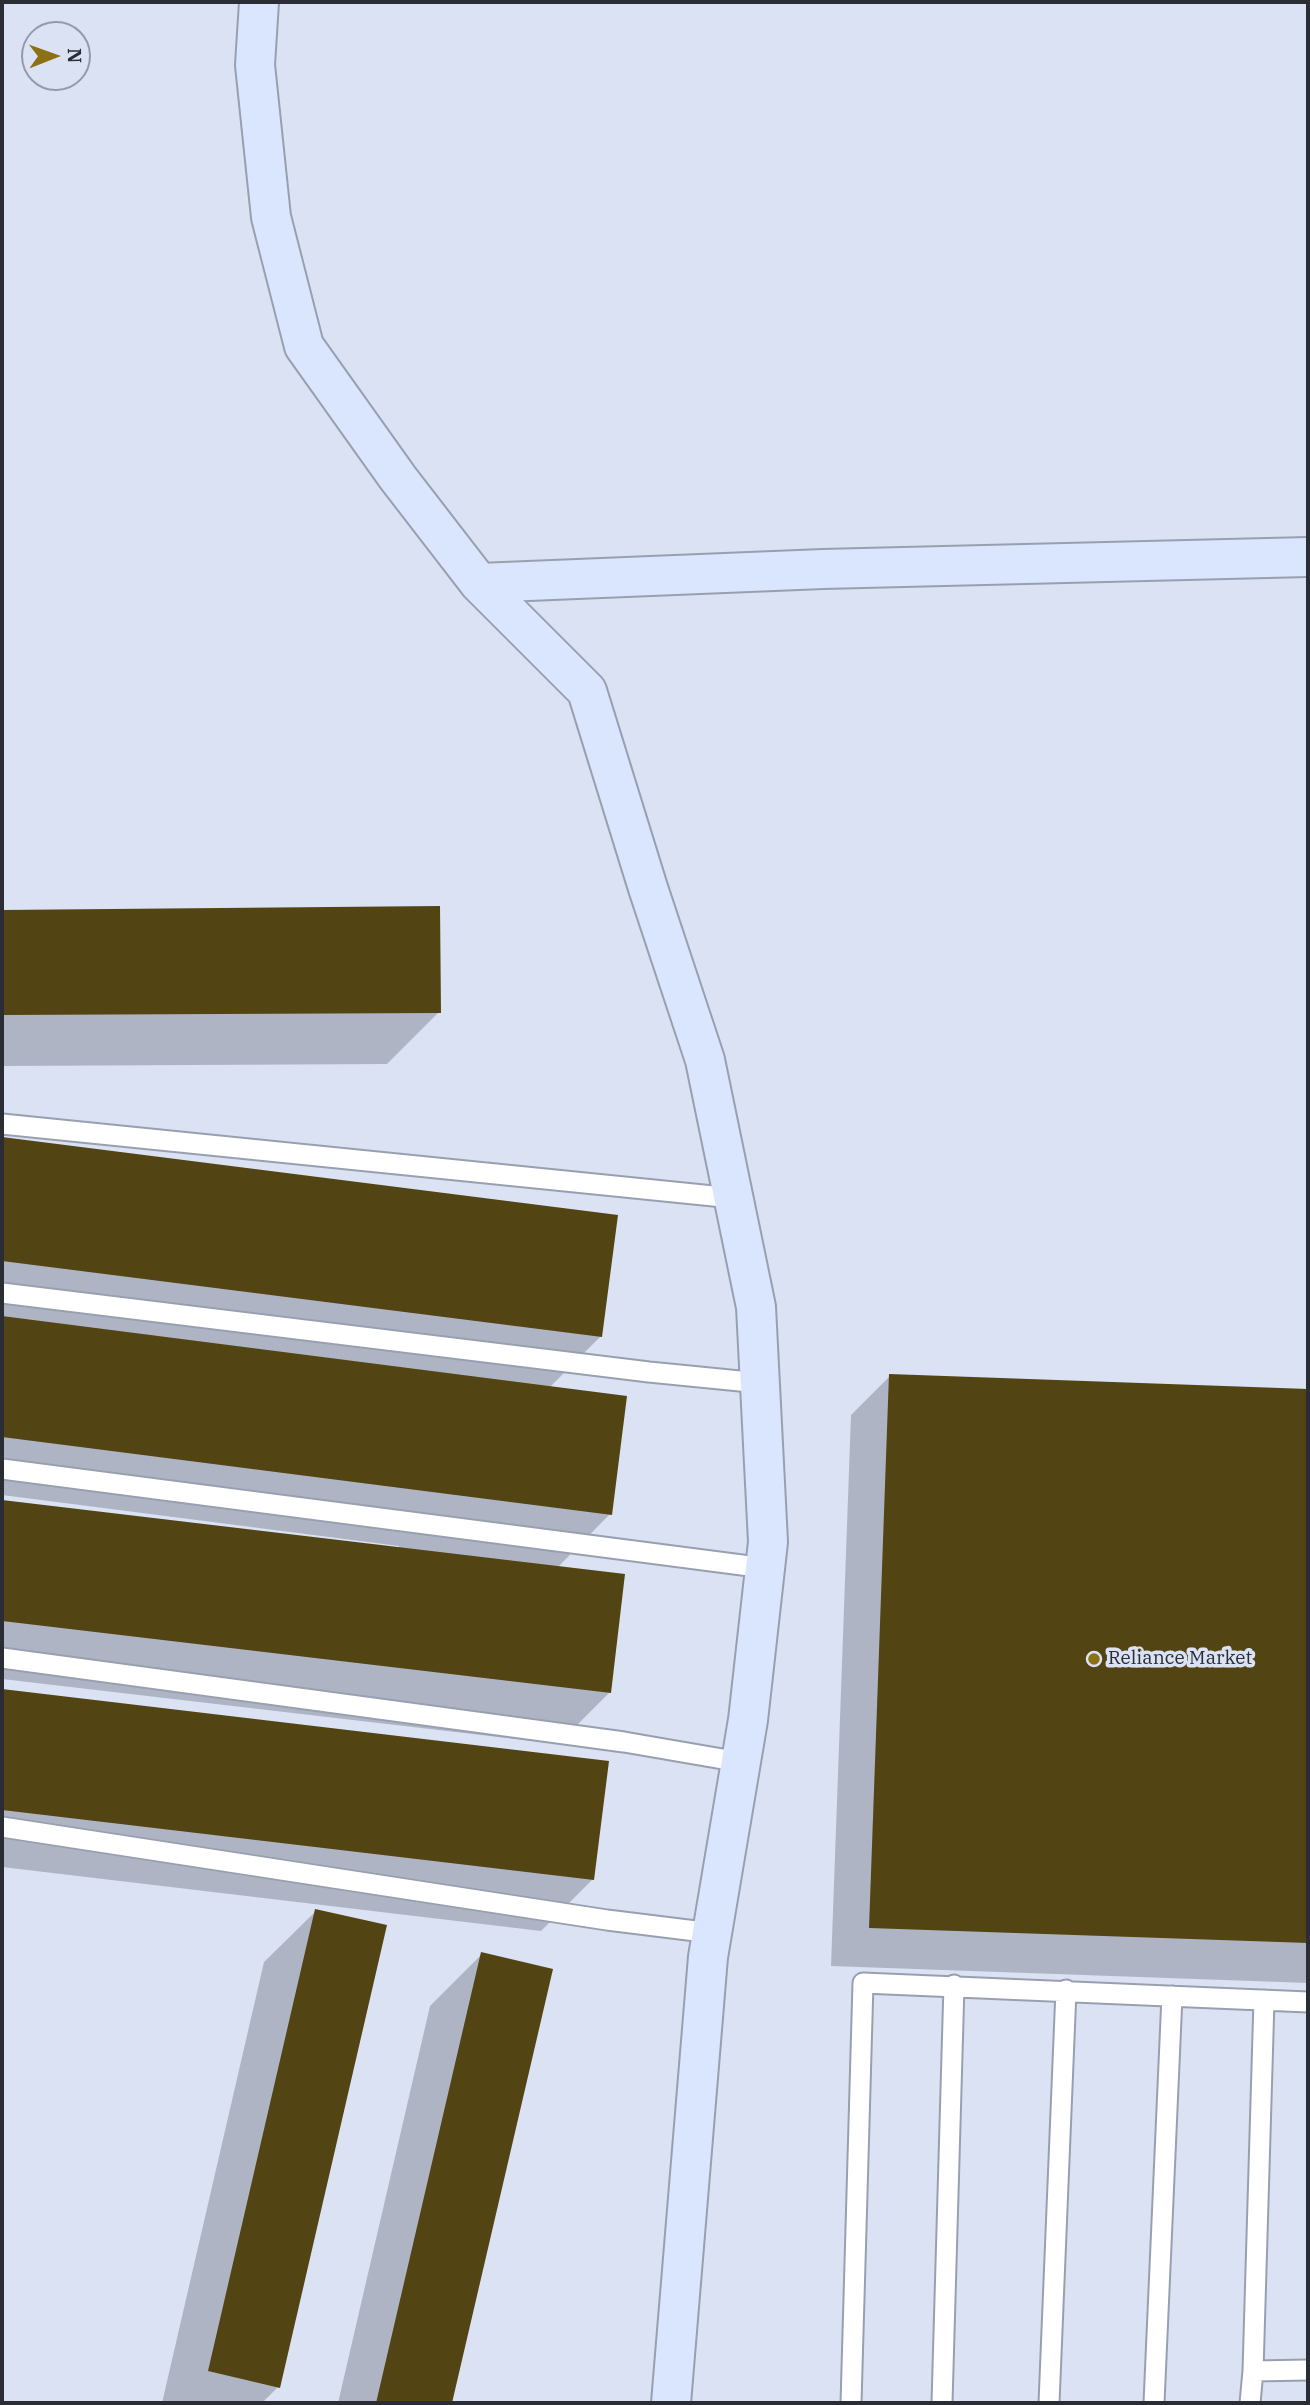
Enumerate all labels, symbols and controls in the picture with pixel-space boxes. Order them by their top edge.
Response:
north arrow [21,21,91,91]
text: N [63,48,87,63]
place label: Reliance Market [1108,1648,1252,1670]
marker: Reliance Market [1086,1651,1102,1667]

